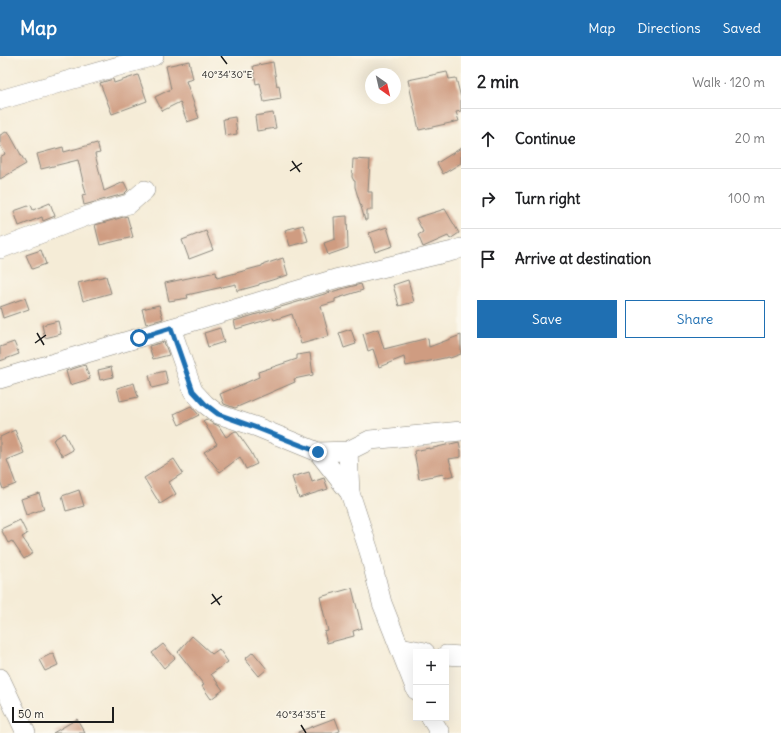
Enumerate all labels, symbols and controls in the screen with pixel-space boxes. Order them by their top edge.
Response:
text: Map [20,16,57,40]
text: Map [588,19,615,37]
text: Directions [637,19,701,37]
text: Saved [723,19,761,37]
text: 40°34'30"E [202,68,252,81]
north arrow [365,68,401,104]
text: 2 min [477,71,519,93]
text: Walk · 120 m [692,74,765,91]
icon: ahead [477,128,499,150]
text: Continue [515,129,576,148]
text: 20 m [735,130,765,147]
icon: right [477,188,499,210]
text: Turn right [515,189,580,208]
text: 100 m [728,190,765,207]
icon: arrive [477,248,499,270]
text: Arrive at destination [515,249,651,268]
button: Save [477,300,617,338]
button: Share [625,300,765,338]
route start [130,329,148,347]
route end [309,443,327,461]
map controls [413,649,449,721]
button: + [413,649,449,685]
button: − [413,685,449,721]
scale bar [12,705,114,724]
text: 50 m [18,707,44,721]
text: 40°34'35"E [276,708,326,721]

